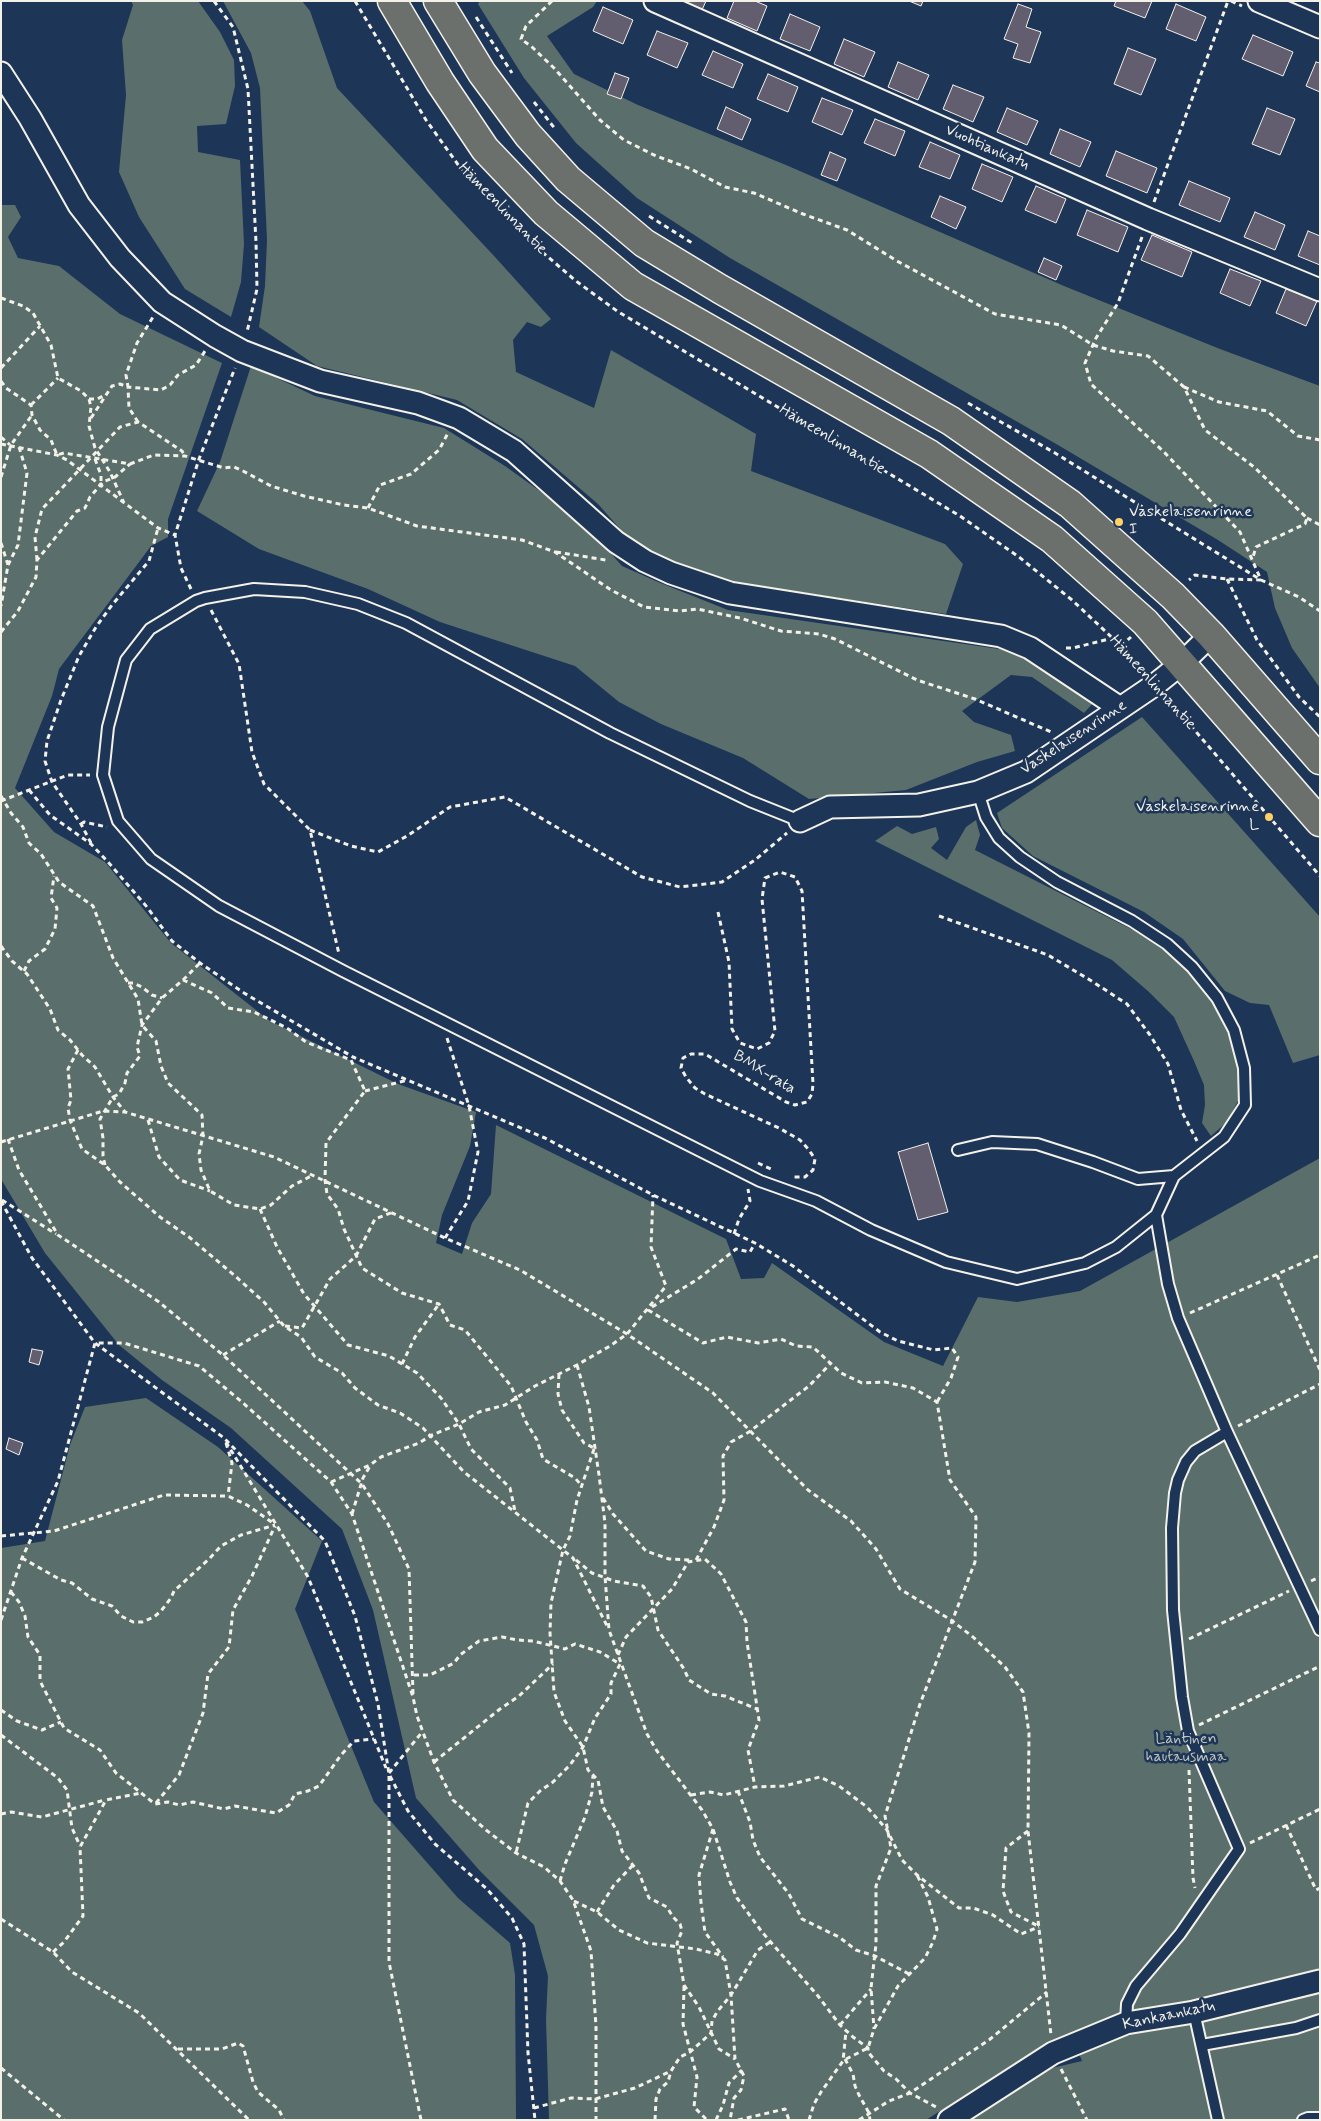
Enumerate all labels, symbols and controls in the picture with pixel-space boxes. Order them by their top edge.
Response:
street label: Vuohtiankatu [942,121,1032,175]
street label: Hämeenlinnantie [453,159,551,259]
street label: Hämeenlinnantie [775,401,889,479]
place label: Vaskelaisenrinne I [1129,503,1252,541]
marker: Vaskelaisenrinne I [1113,516,1125,528]
street label: Hämeenlinnantie [1104,632,1200,734]
street label: Vaskelaisenrinne [1017,696,1131,780]
place label: Vaskelaisenrinne L [1136,798,1259,836]
marker: Vaskelaisenrinne L [1263,811,1275,823]
street label: BMX-rata [729,1047,799,1099]
park label: Läntinen hautausmaa [1146,1730,1226,1768]
street label: Kankaankatu [1121,1997,1217,2035]

